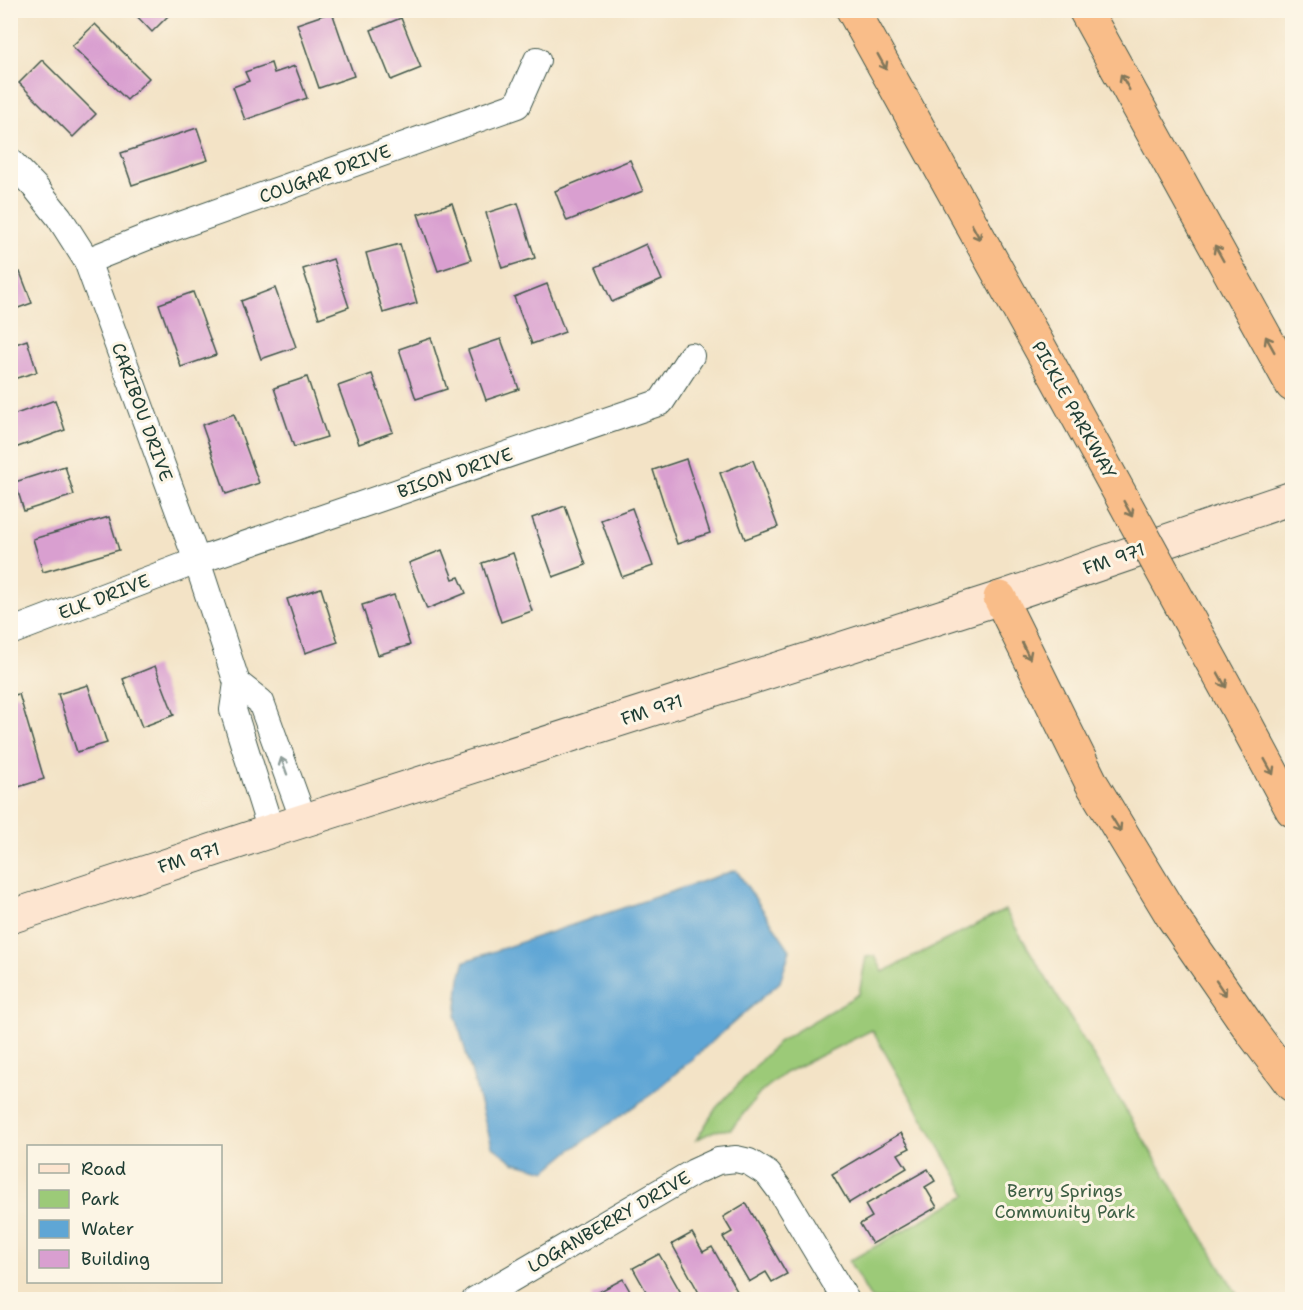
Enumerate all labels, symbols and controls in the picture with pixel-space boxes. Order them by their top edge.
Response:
one-way arrow [877,52,888,70]
one-way arrow [1118,74,1130,91]
street label: COUGAR DRIVE [256,139,394,209]
one-way arrow [970,223,982,240]
one-way arrow [1213,245,1225,262]
one-way arrow [1264,336,1275,354]
street label: PICKLE PARKWAY [1026,337,1122,483]
street label: CARIBOU DRIVE [106,339,178,485]
street label: BISON DRIVE [394,442,516,504]
one-way arrow [1123,500,1134,518]
street label: FM 971 [1080,537,1148,581]
street label: ELK DRIVE [55,569,153,625]
one-way arrow [1021,641,1033,659]
one-way arrow [1217,671,1228,689]
street label: FM 971 [618,689,686,731]
one-way arrow [278,757,289,776]
one-way arrow [1264,758,1275,776]
one-way arrow [1110,815,1122,832]
street label: FM 971 [155,837,223,879]
one-way arrow [1215,979,1227,995]
legend [27,1145,222,1283]
text: Road [81,1157,126,1181]
street label: LOGANBERRY DRIVE [523,1166,695,1278]
park label: Berry Springs Community Park [994,1179,1136,1224]
text: Park [81,1187,120,1211]
text: Water [81,1217,134,1241]
text: Building [81,1247,150,1271]

